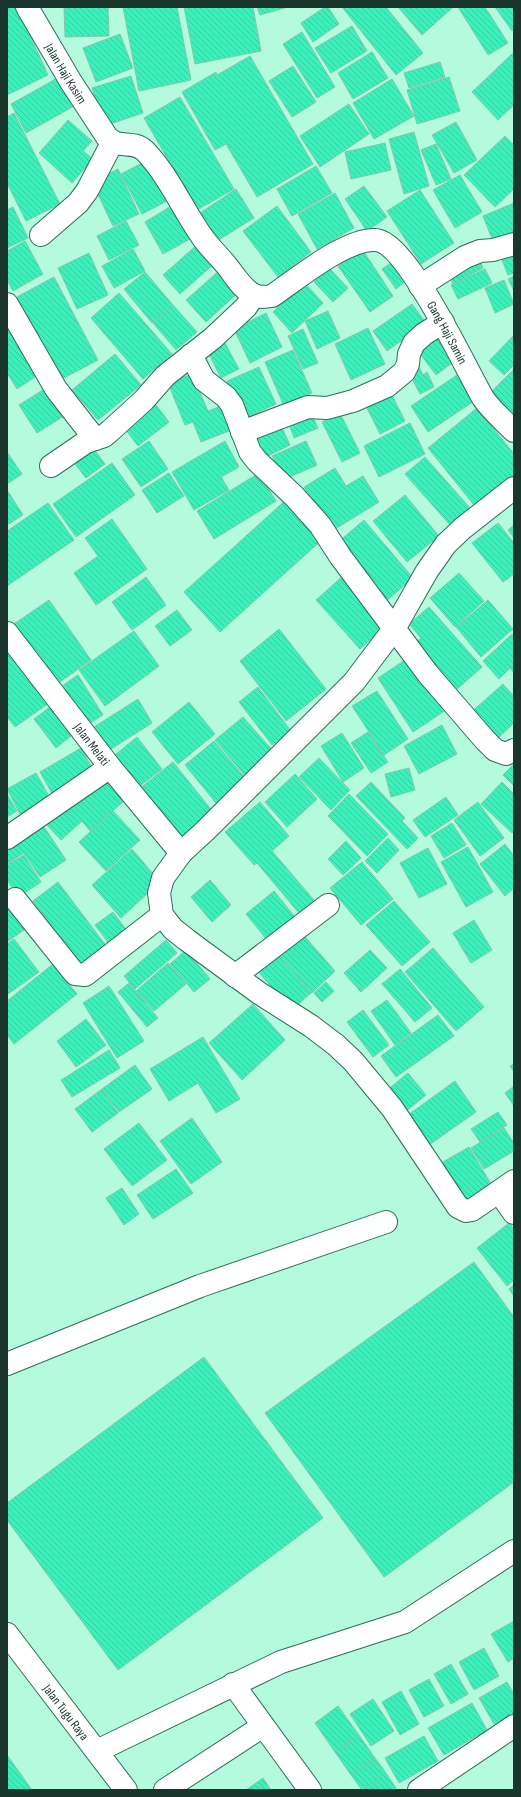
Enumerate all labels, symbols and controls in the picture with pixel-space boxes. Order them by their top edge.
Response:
street label: Jalan Haji Kasim [41,40,90,107]
street label: Gang Haji Samin [423,298,471,367]
street label: Jalan Melati [69,719,113,769]
street label: Jalan Tugu Raya [39,1681,92,1744]

